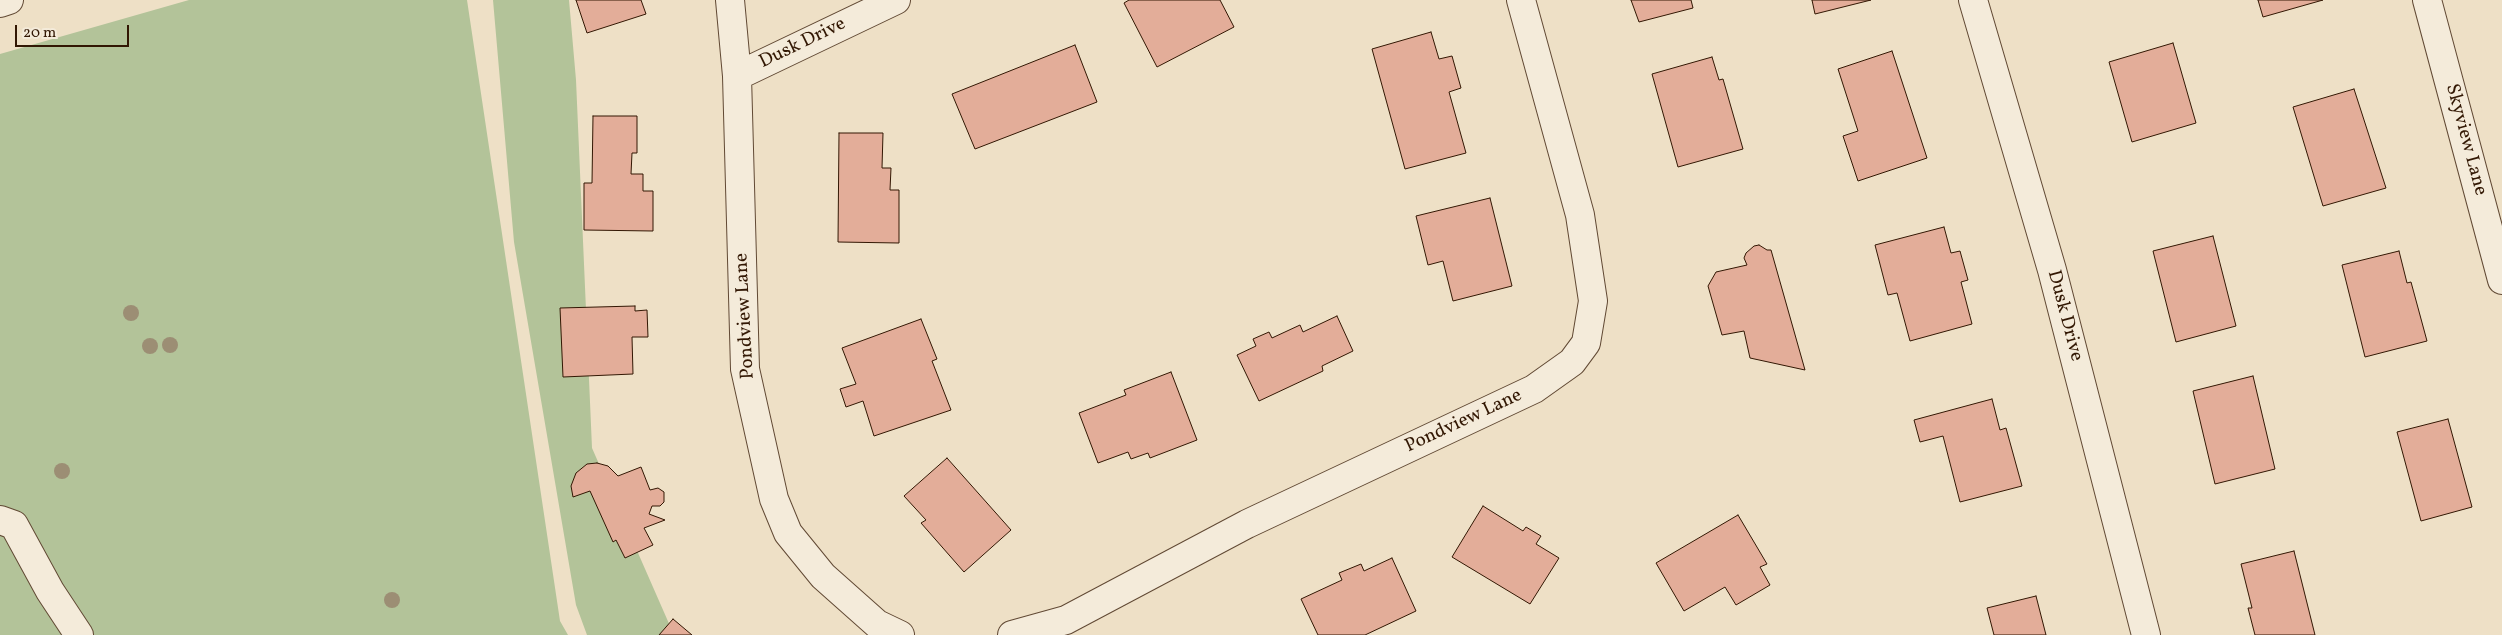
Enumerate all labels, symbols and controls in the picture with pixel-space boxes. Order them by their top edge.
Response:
street label: Dusk Drive [756,13,850,75]
scale bar [18,15,131,47]
text: 20 m [23,23,56,44]
street label: Skyview Lane [2439,82,2491,198]
street label: Pondview Lane [731,252,761,380]
street label: Dusk Drive [2041,268,2087,364]
street label: Pondview Lane [1402,385,1526,459]

